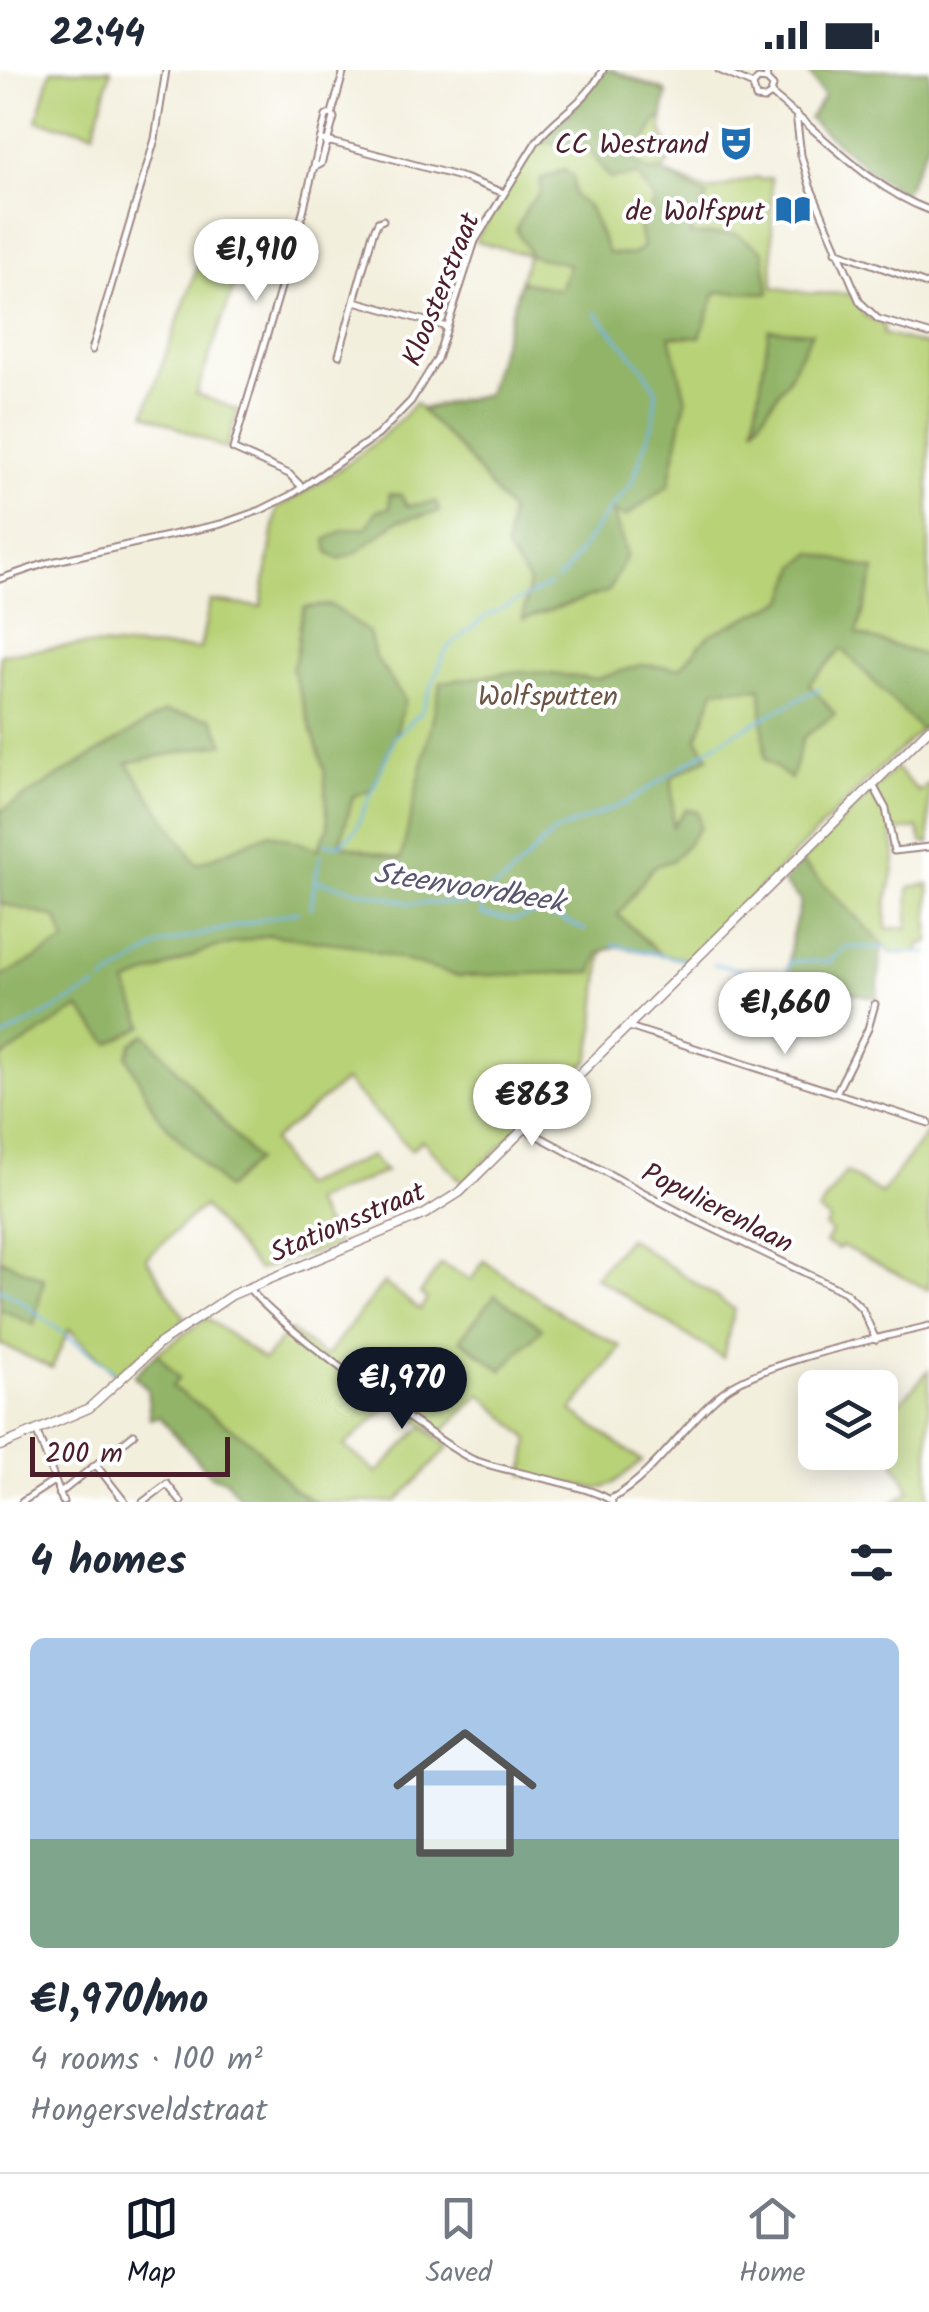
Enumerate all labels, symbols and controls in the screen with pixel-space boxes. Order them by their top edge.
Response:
text: 22:44 [50,5,145,65]
place label: CC Westrand [555,123,709,168]
theatre icon: CC Westrand [717,124,755,162]
place label: de Wolfsput [626,190,766,235]
library icon: de Wolfsput [774,191,812,229]
street label: Kloosterstraat [391,205,494,374]
pin: €1,910 [175,219,337,304]
text: €1,910 [216,226,296,277]
park label: Wolfsputten [478,675,618,720]
water label: Steenvoordbeek [370,850,571,928]
pin: €1,660 [704,972,866,1057]
text: €1,660 [740,979,830,1030]
pin: €863 [473,1064,591,1149]
text: €863 [495,1071,569,1122]
street label: Populierenlaan [633,1152,801,1267]
street label: Stationsstraat [263,1170,434,1276]
pin: €1,970 [321,1347,483,1432]
text: €1,970 [359,1354,445,1405]
map controls [798,1370,898,1470]
button: layers [798,1370,898,1470]
scale bar [30,1432,230,1476]
text: 200 m [45,1432,123,1477]
text: 4 homes [30,1529,186,1596]
icon: filters [844,1535,899,1590]
icon: home [375,1703,555,1883]
text: €1,970/mo [30,1968,208,2035]
text: 4 rooms · 100 m² [30,2035,263,2086]
text: Hongersveldstraat [30,2086,268,2137]
tab: Map [124,2191,179,2296]
tab: Saved [426,2191,492,2296]
tab: Home [739,2191,805,2296]

